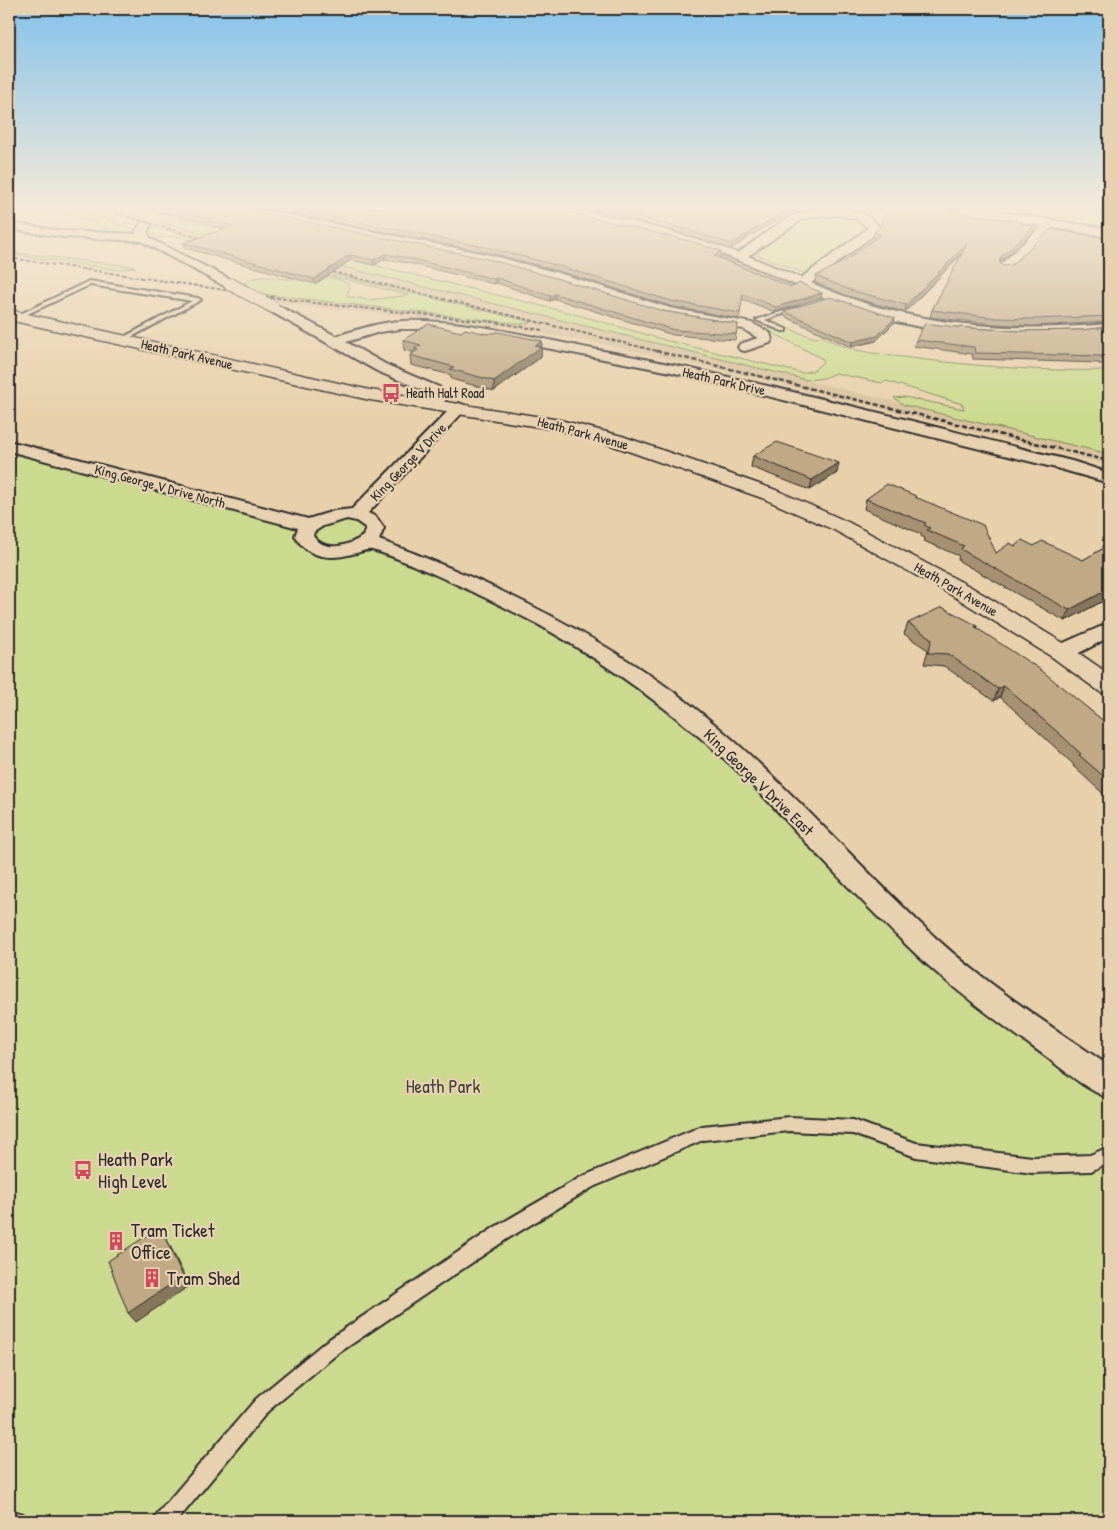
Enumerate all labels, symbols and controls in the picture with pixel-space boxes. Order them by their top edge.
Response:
street label: Heath Park Avenue [139,334,235,373]
street label: Heath Park Drive [681,362,768,399]
bus stop icon: Heath Halt Road [380,382,402,404]
place label: Heath Halt Road [406,383,485,402]
street label: Heath Park Avenue [535,411,631,454]
street label: King George V Drive [365,418,451,506]
street label: King George V Drive North [92,459,228,513]
street label: Heath Park Avenue [911,557,1002,620]
street label: King George V Drive East [699,724,819,841]
park label: Heath Park [406,1073,480,1099]
place label: Heath Park High Level [98,1146,173,1194]
bus stop icon: Heath Park High Level [72,1159,94,1181]
place label: Tram Ticket Office [131,1217,215,1265]
building icon: Tram Ticket Office [105,1230,127,1252]
place label: Tram Shed [167,1265,240,1291]
building icon: Tram Shed [141,1267,163,1289]

